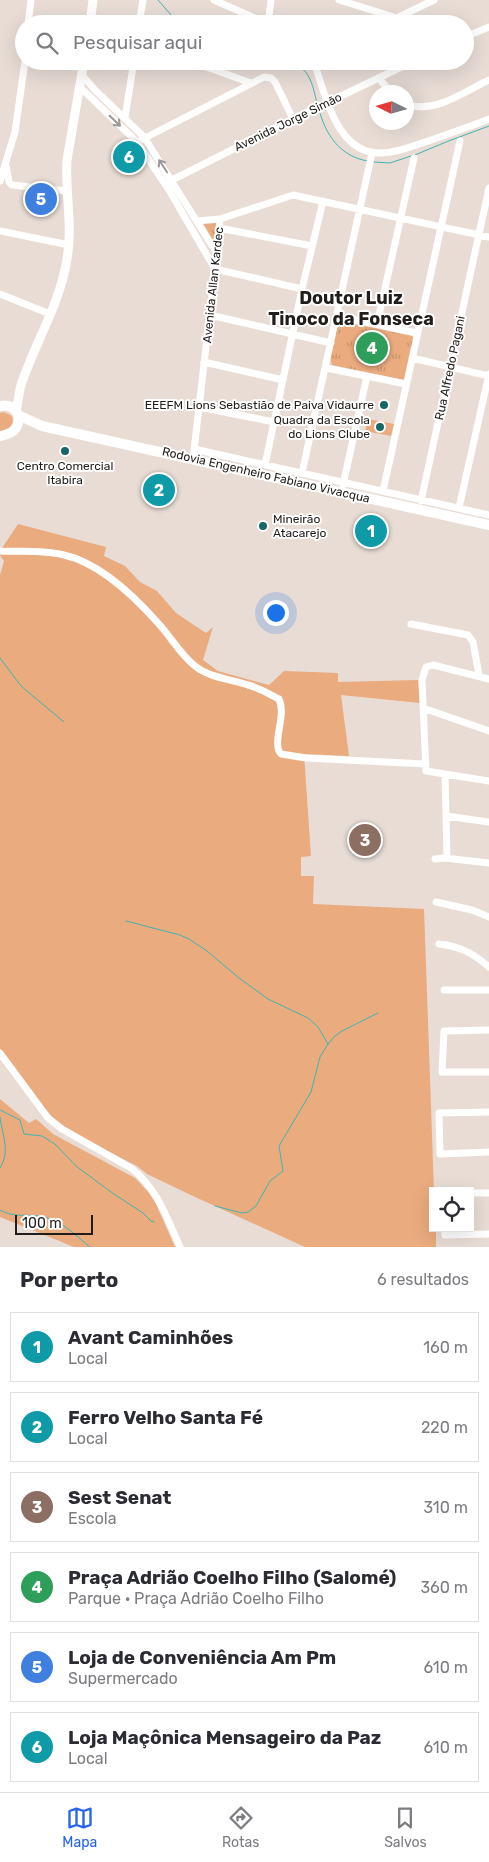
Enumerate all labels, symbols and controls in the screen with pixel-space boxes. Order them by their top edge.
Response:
search box [15,15,474,70]
icon: search [33,29,61,57]
text: Pesquisar aqui [73,31,202,54]
north arrow [369,85,414,130]
street label: Avenida Jorge Simão [232,90,344,154]
one-way arrow [109,114,121,127]
pin: 6 [113,138,145,176]
one-way arrow [158,160,168,174]
pin: 5 [25,180,57,218]
street label: Avenida Allan Kardec [200,226,226,344]
district label: Doutor Luiz Tinoco da Fonseca [268,287,434,330]
street label: Rua Alfredo Pagani [432,315,468,421]
pin: 4 [356,329,388,367]
place label: EEEFM Lions Sebastião de Paiva Vidaurre [145,398,374,412]
marker: EEEFM Lions Sebastião de Paiva Vidaurre [378,399,390,411]
place label: Quadra da Escola do Lions Clube [274,413,370,441]
marker: Quadra da Escola do Lions Clube [374,421,386,433]
street label: Rodovia Engenheiro Fabiano Vivacqua [161,444,371,506]
marker: Centro Comercial Itabira [59,445,71,457]
place label: Centro Comercial Itabira [17,459,113,487]
pin: 2 [143,471,175,509]
place label: Mineirão Atacarejo [273,512,326,540]
pin: 1 [355,512,387,550]
marker: Mineirão Atacarejo [257,520,269,532]
your location [263,600,289,626]
pin: 3 [349,821,381,859]
map controls [429,1187,474,1232]
button: locate [429,1187,474,1232]
scale bar [15,1212,92,1235]
text: 100 m [22,1215,62,1232]
text: Por perto [20,1267,118,1292]
text: 6 resultados [377,1270,469,1289]
text: Avant Caminhões [68,1326,233,1349]
text: 1 [33,1338,41,1357]
text: 160 m [423,1338,468,1357]
text: Local [68,1349,108,1368]
text: Ferro Velho Santa Fé [68,1406,263,1429]
text: 2 [32,1418,42,1437]
text: 220 m [421,1418,468,1437]
text: Local [68,1429,108,1448]
text: Sest Senat [68,1486,171,1509]
text: 3 [32,1498,42,1517]
text: 310 m [424,1498,468,1517]
text: Escola [68,1509,117,1528]
text: Praça Adrião Coelho Filho (Salomé) [68,1566,396,1589]
text: 4 [32,1578,42,1597]
text: 360 m [420,1578,468,1597]
text: Parque · Praça Adrião Coelho Filho [68,1589,324,1608]
text: Loja de Conveniência Am Pm [68,1646,336,1669]
text: 5 [32,1658,42,1677]
text: 610 m [424,1658,468,1677]
text: Supermercado [68,1669,178,1688]
text: Loja Maçônica Mensageiro da Paz [68,1726,381,1749]
text: 6 [32,1738,42,1757]
text: 610 m [424,1738,468,1757]
text: Local [68,1749,108,1768]
tab: Mapa [62,1804,97,1851]
tab: Rotas [222,1804,259,1851]
tab: Salvos [384,1804,427,1851]

